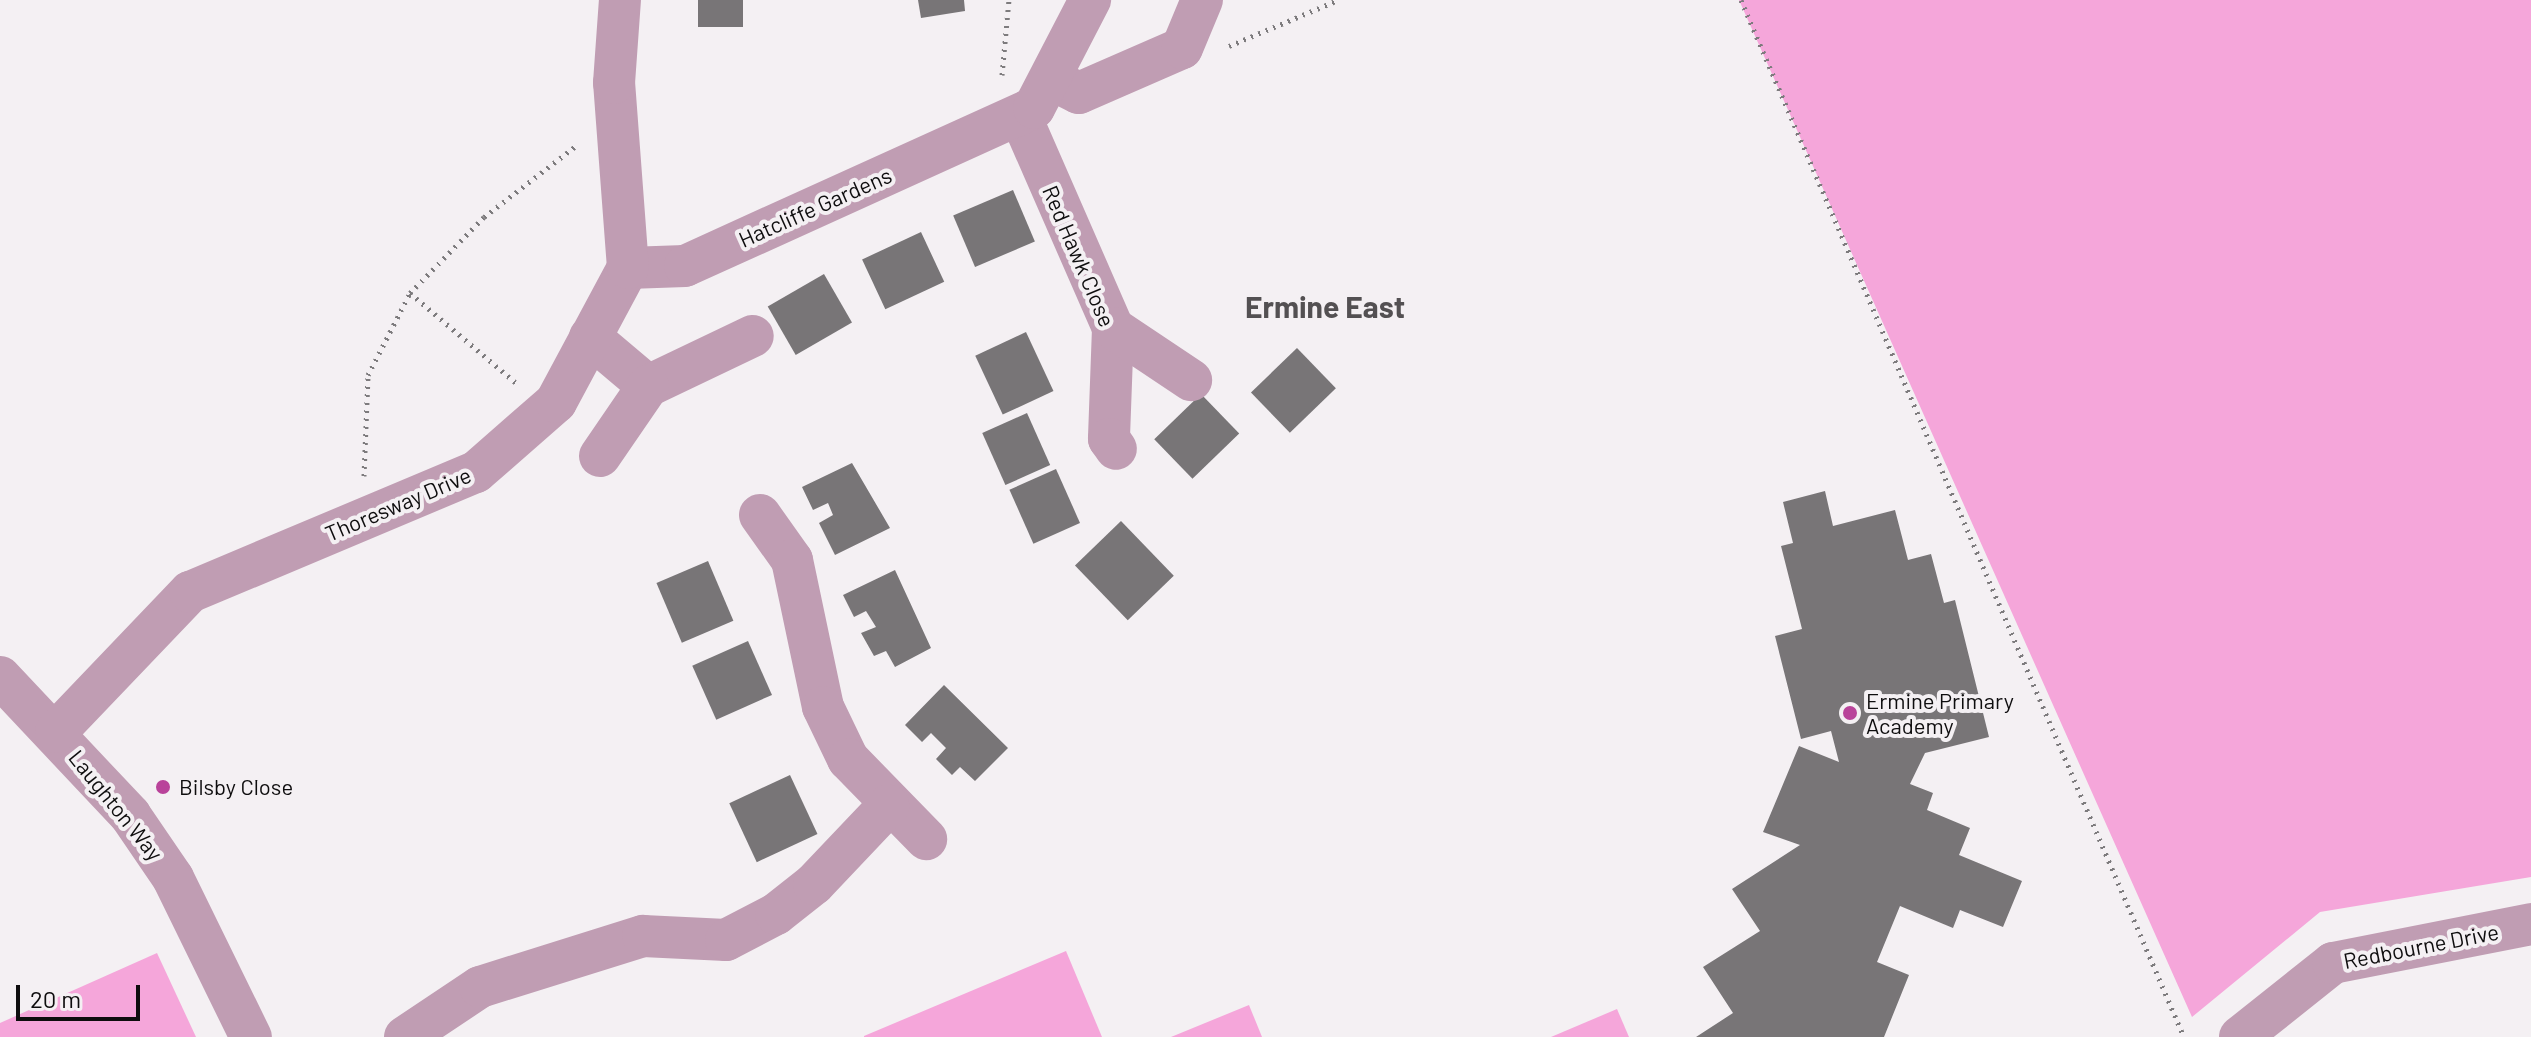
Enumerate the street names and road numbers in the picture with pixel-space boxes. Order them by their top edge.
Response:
street label: Hatcliffe Gardens [734,161,896,253]
street label: Red Hawk Close [1037,181,1121,331]
street label: Thoresway Drive [321,461,475,547]
street label: Laughton Way [63,744,169,866]
street label: Redbourne Drive [2341,918,2501,974]

